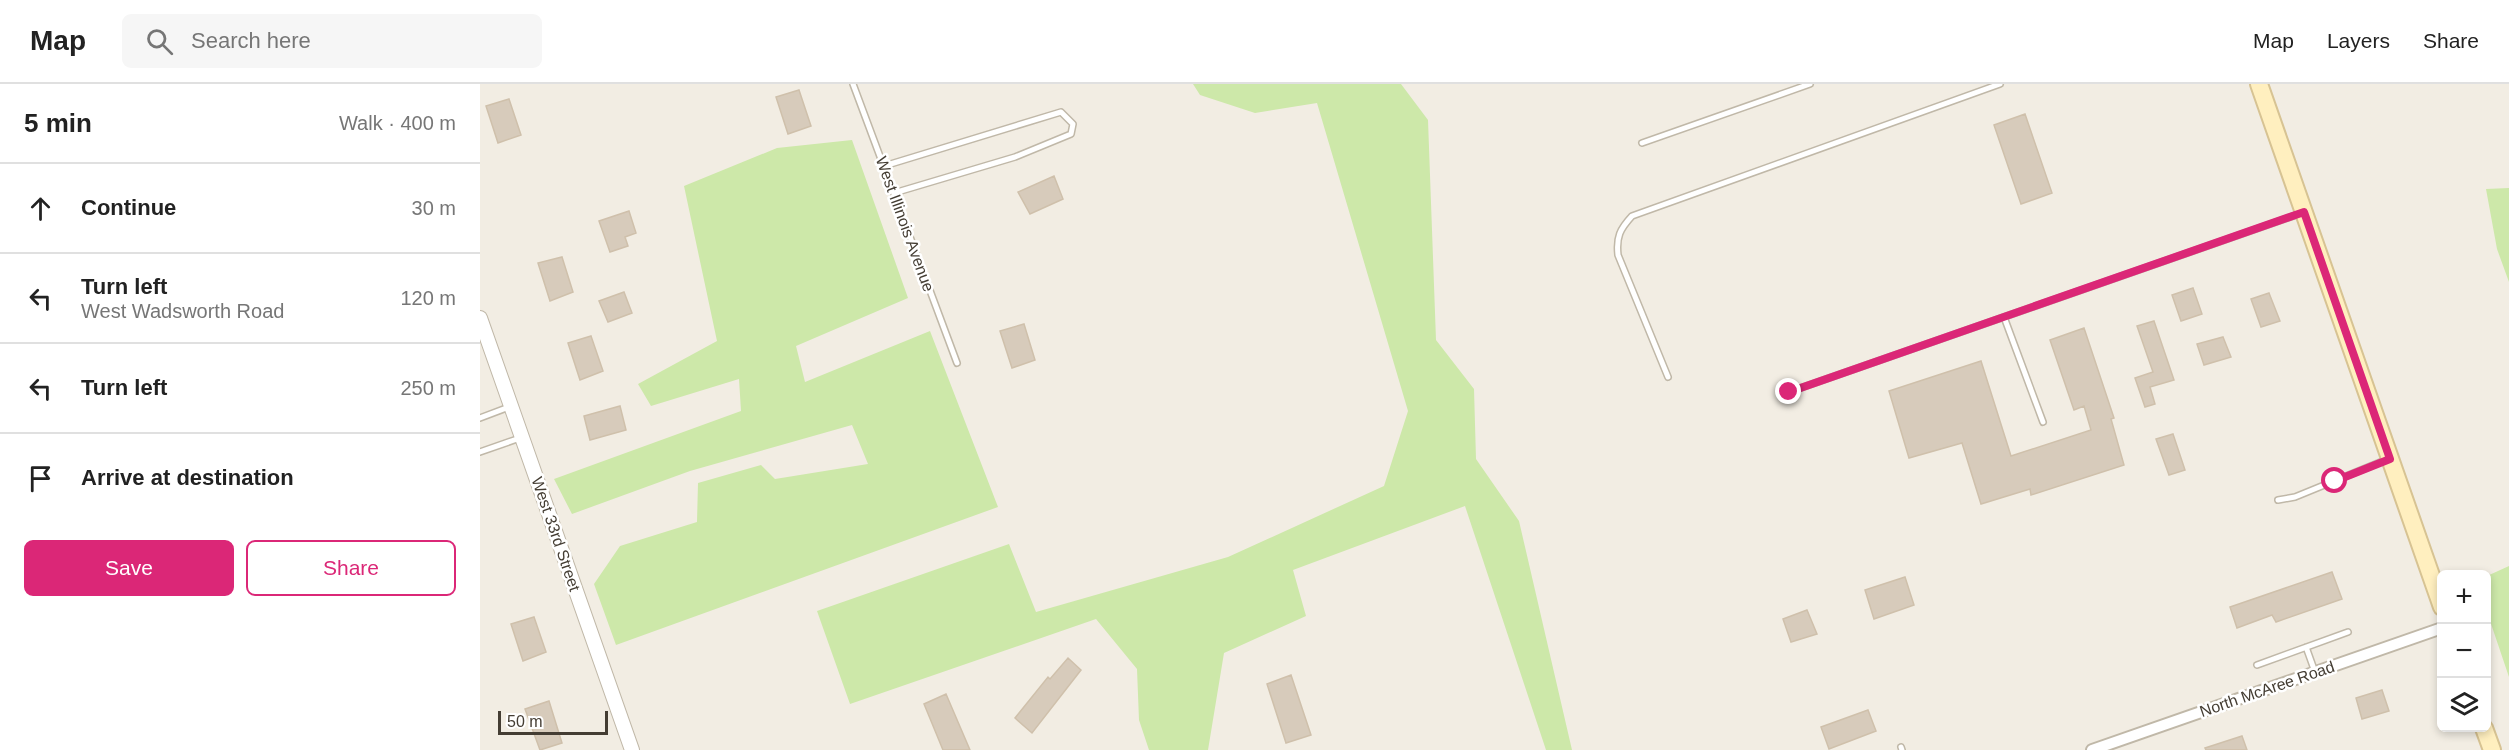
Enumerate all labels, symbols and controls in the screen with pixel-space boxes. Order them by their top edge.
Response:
search box [122,14,542,68]
text: Map [30,25,86,56]
icon: search [143,25,176,58]
text: Search here [191,28,311,53]
text: Map [2253,29,2294,52]
text: Layers [2327,29,2390,52]
text: Share [2423,29,2479,52]
text: 5 min [24,108,92,138]
text: Walk · 400 m [339,112,456,134]
street label: West Illinois Avenue [873,154,937,294]
icon: ahead [24,192,57,225]
text: Continue [81,195,176,220]
text: 30 m [412,197,456,219]
text: Turn left [81,274,167,299]
icon: left [24,282,57,315]
text: 120 m [400,287,456,309]
text: West Wadsworth Road [81,300,284,322]
icon: left [24,372,57,405]
text: Turn left [81,375,167,400]
text: 250 m [400,377,456,399]
route end [1775,378,1801,404]
icon: arrive [24,462,57,495]
text: Arrive at destination [81,465,294,490]
route start [2321,467,2347,493]
street label: West 33rd Street [528,475,584,594]
button: Save [24,540,234,596]
button: Share [246,540,456,596]
map controls [2437,570,2491,732]
button: + [2437,570,2491,624]
button: − [2437,624,2491,678]
street label: North McAree Road [2197,658,2337,720]
button: layers [2437,678,2491,732]
scale bar [498,708,608,736]
text: 50 m [507,713,543,730]

